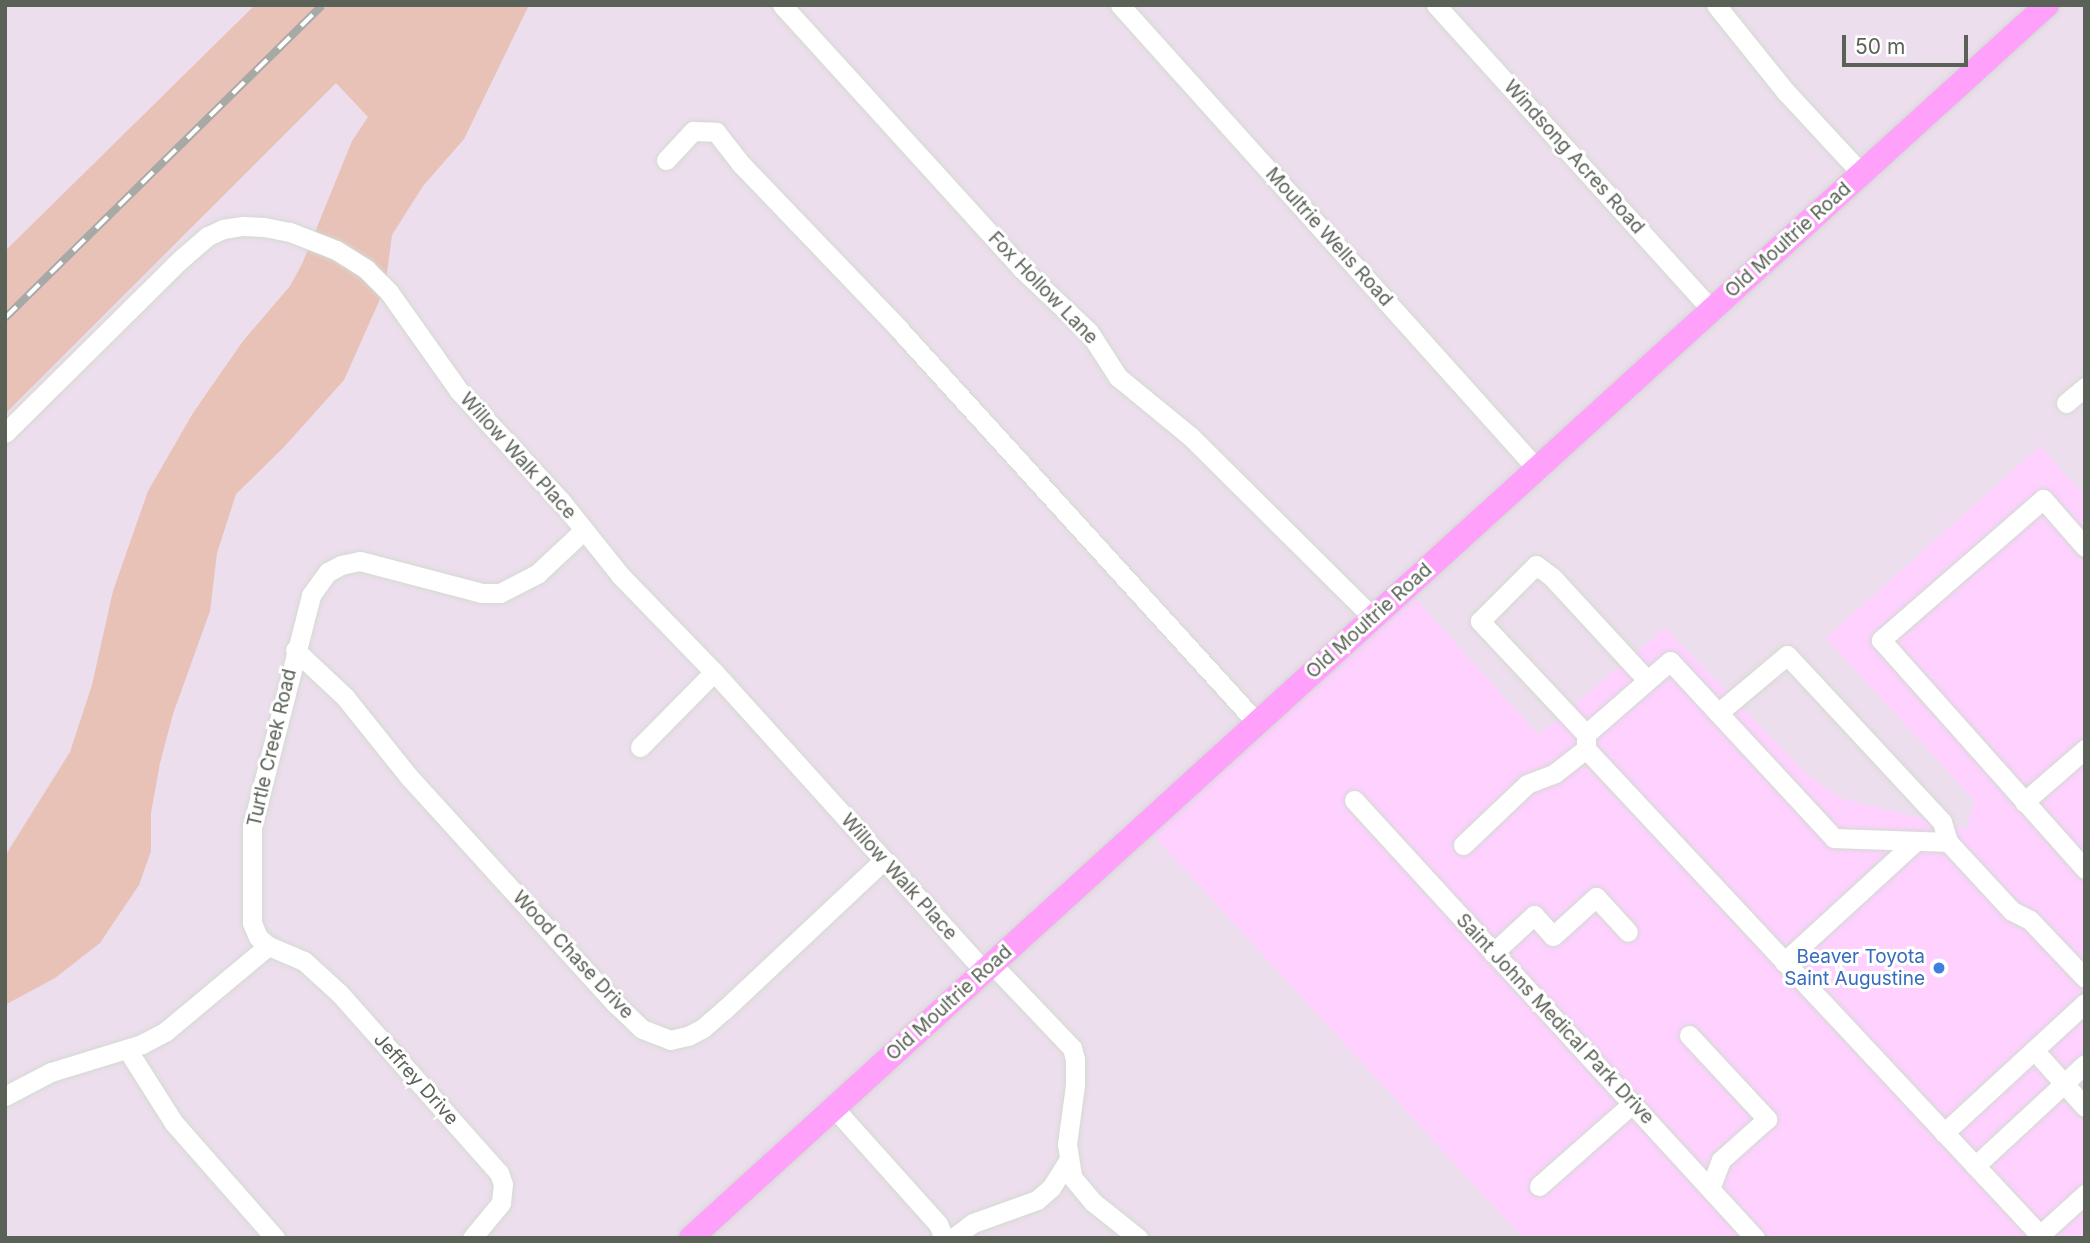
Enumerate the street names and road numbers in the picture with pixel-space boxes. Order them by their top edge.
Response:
street label: Windsong Acres Road [1499,75,1649,239]
street label: Moultrie Wells Road [1261,163,1397,311]
street label: Old Moultrie Road [1720,178,1856,302]
street label: Fox Hollow Lane [984,227,1102,349]
street label: Willow Walk Place [455,388,581,524]
street label: Old Moultrie Road [1301,559,1437,683]
street label: Turtle Creek Road [243,667,301,829]
street label: Willow Walk Place [836,809,962,945]
street label: Wood Chase Drive [508,886,638,1024]
street label: Saint Johns Medical Park Drive [1451,909,1659,1129]
street label: Old Moultrie Road [881,941,1017,1065]
street label: Jeffrey Drive [369,1028,463,1130]

